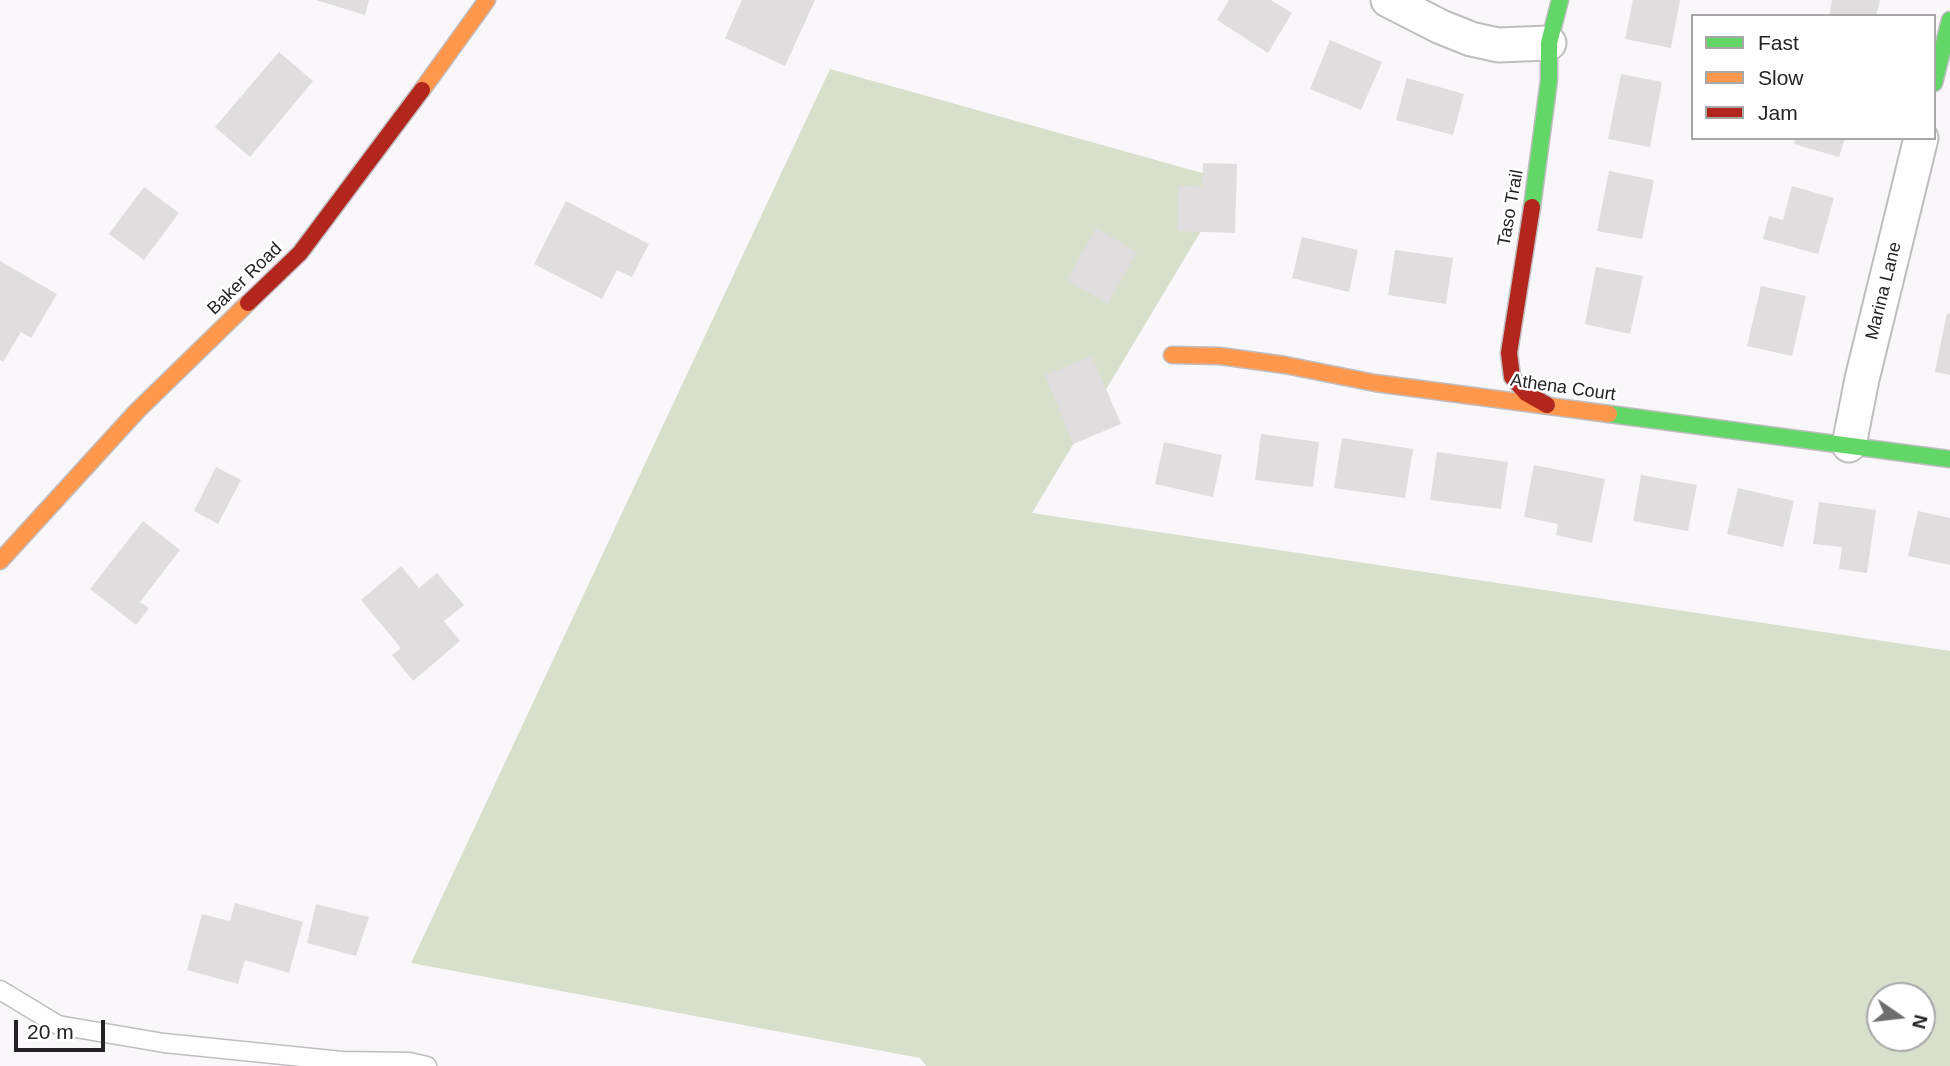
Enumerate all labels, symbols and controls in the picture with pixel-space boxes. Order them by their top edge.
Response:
legend [1691,14,1936,140]
text: Fast [1758,31,1799,54]
text: Slow [1758,66,1804,89]
text: Jam [1758,101,1798,124]
street label: Taso Trail [1494,168,1528,248]
street label: Baker Road [203,238,287,320]
street label: Marina Lane [1861,240,1907,342]
street label: Athena Court [1509,370,1617,406]
north arrow [1866,982,1936,1052]
scale bar [18,1006,108,1050]
text: N [1908,1013,1932,1031]
text: 20 m [27,1020,74,1043]

